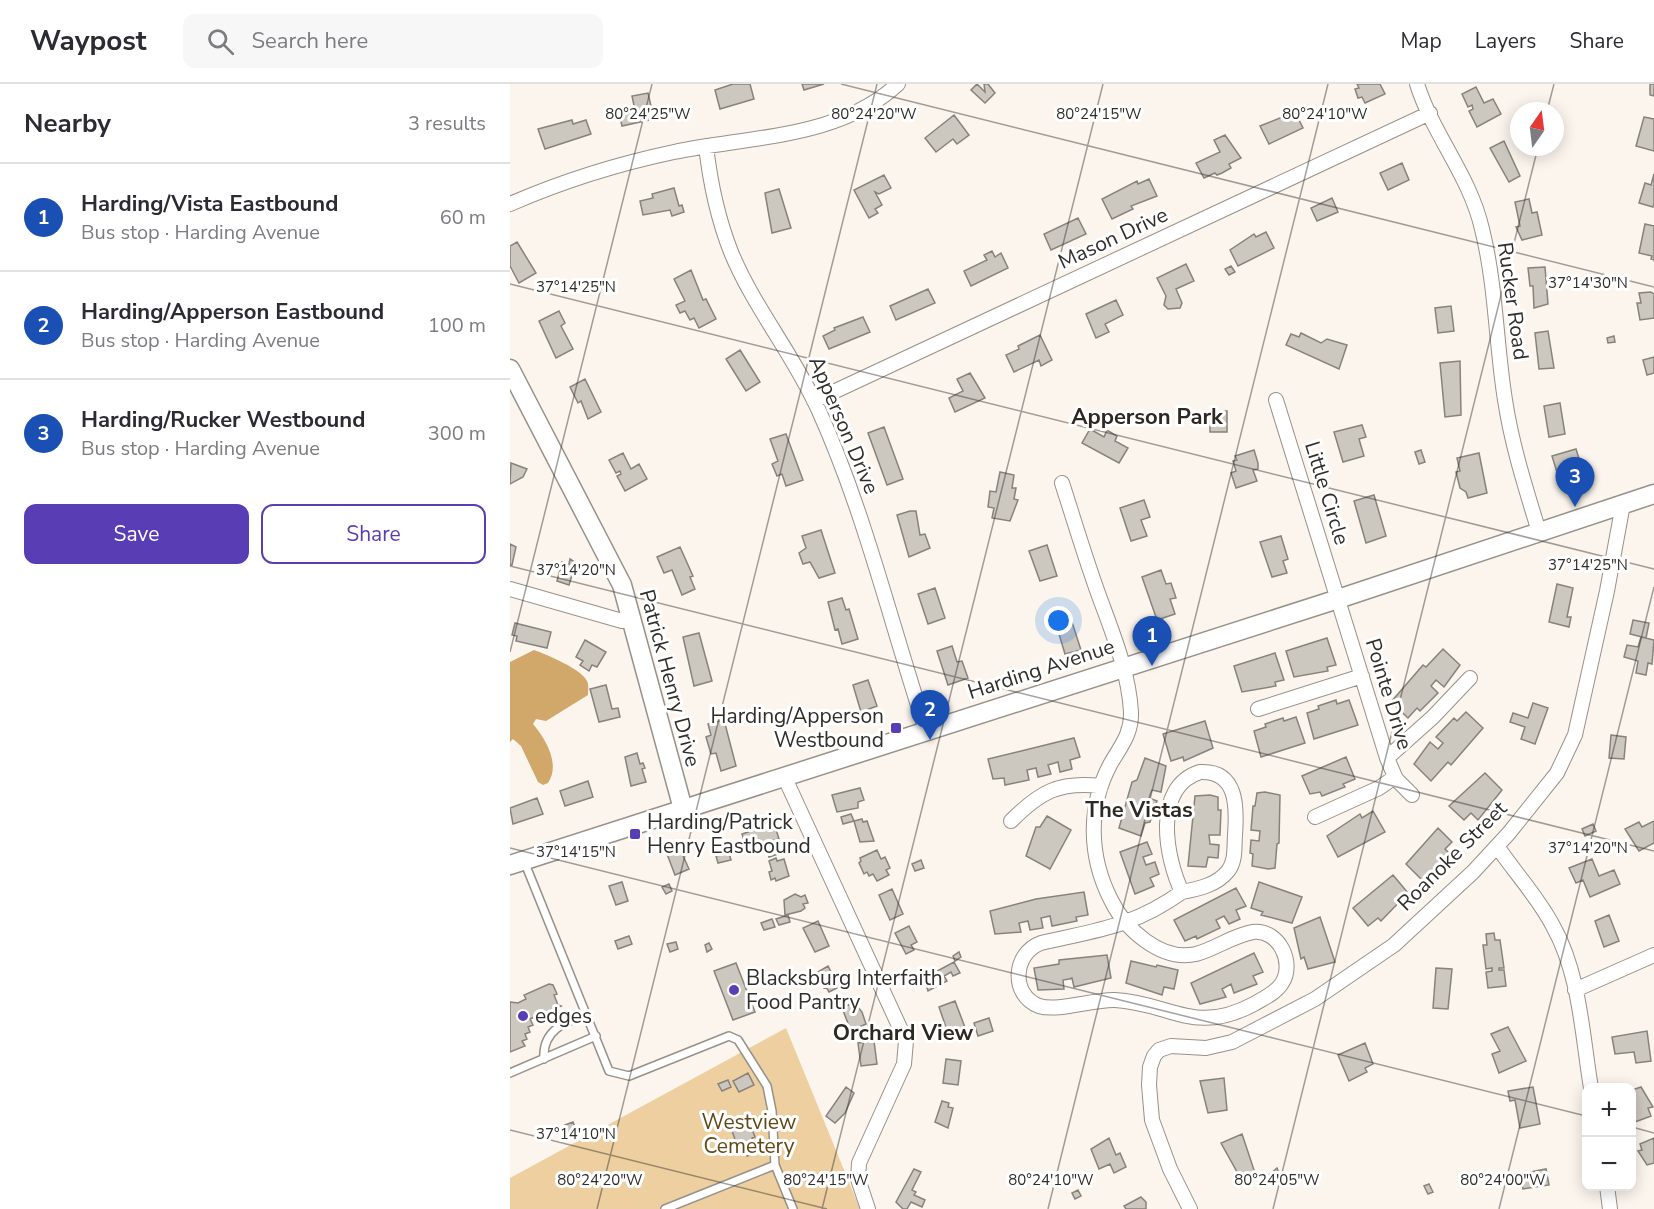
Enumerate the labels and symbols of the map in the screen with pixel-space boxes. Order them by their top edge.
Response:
north arrow [1510,102,1564,156]
text: 80°24'25"W [605,104,691,124]
text: 80°24'20"W [831,104,917,124]
text: 80°24'15"W [1056,104,1142,124]
text: 80°24'10"W [1282,104,1368,124]
street label: Mason Drive [1054,200,1172,276]
street label: Rucker Road [1491,240,1535,362]
text: 37°14'30"N [1548,273,1628,293]
text: 37°14'25"N [536,277,616,297]
street label: Apperson Drive [802,352,886,498]
district label: Apperson Park [1071,402,1224,432]
street label: Little Circle [1298,438,1356,548]
pin: 3 [1556,458,1594,507]
text: 37°14'25"N [1548,555,1628,575]
text: 37°14'20"N [536,560,616,580]
street label: Patrick Henry Drive [633,586,707,770]
your location [1044,606,1073,635]
pin: 1 [1132,616,1172,666]
street label: Harding Avenue [964,632,1118,706]
street label: Pointe Drive [1359,635,1419,753]
pin: 2 [910,690,950,740]
place label: Harding/Apperson Westbound [711,702,884,754]
marker: Harding/Apperson Westbound [889,721,903,735]
district label: The Vistas [1085,795,1193,825]
street label: Roanoke Street [1391,795,1513,917]
place label: Harding/Patrick Henry Eastbound [647,808,811,860]
marker: Harding/Patrick Henry Eastbound [628,827,642,841]
text: 37°14'20"N [1548,838,1628,858]
text: 37°14'15"N [536,842,616,862]
place label: Blacksburg Interfaith Food Pantry [746,964,943,1016]
marker: Blacksburg Interfaith Food Pantry [727,983,741,997]
place label: edges [535,1002,592,1030]
marker: edges [516,1009,530,1023]
district label: Orchard View [833,1018,973,1048]
park label: Westview Cemetery [702,1108,797,1160]
text: 37°14'10"N [536,1124,616,1144]
text: 80°24'20"W [557,1170,643,1190]
text: 80°24'15"W [783,1170,869,1190]
text: 80°24'10"W [1008,1170,1094,1190]
text: 80°24'05"W [1234,1170,1320,1190]
text: 80°24'00"W [1460,1170,1546,1190]

